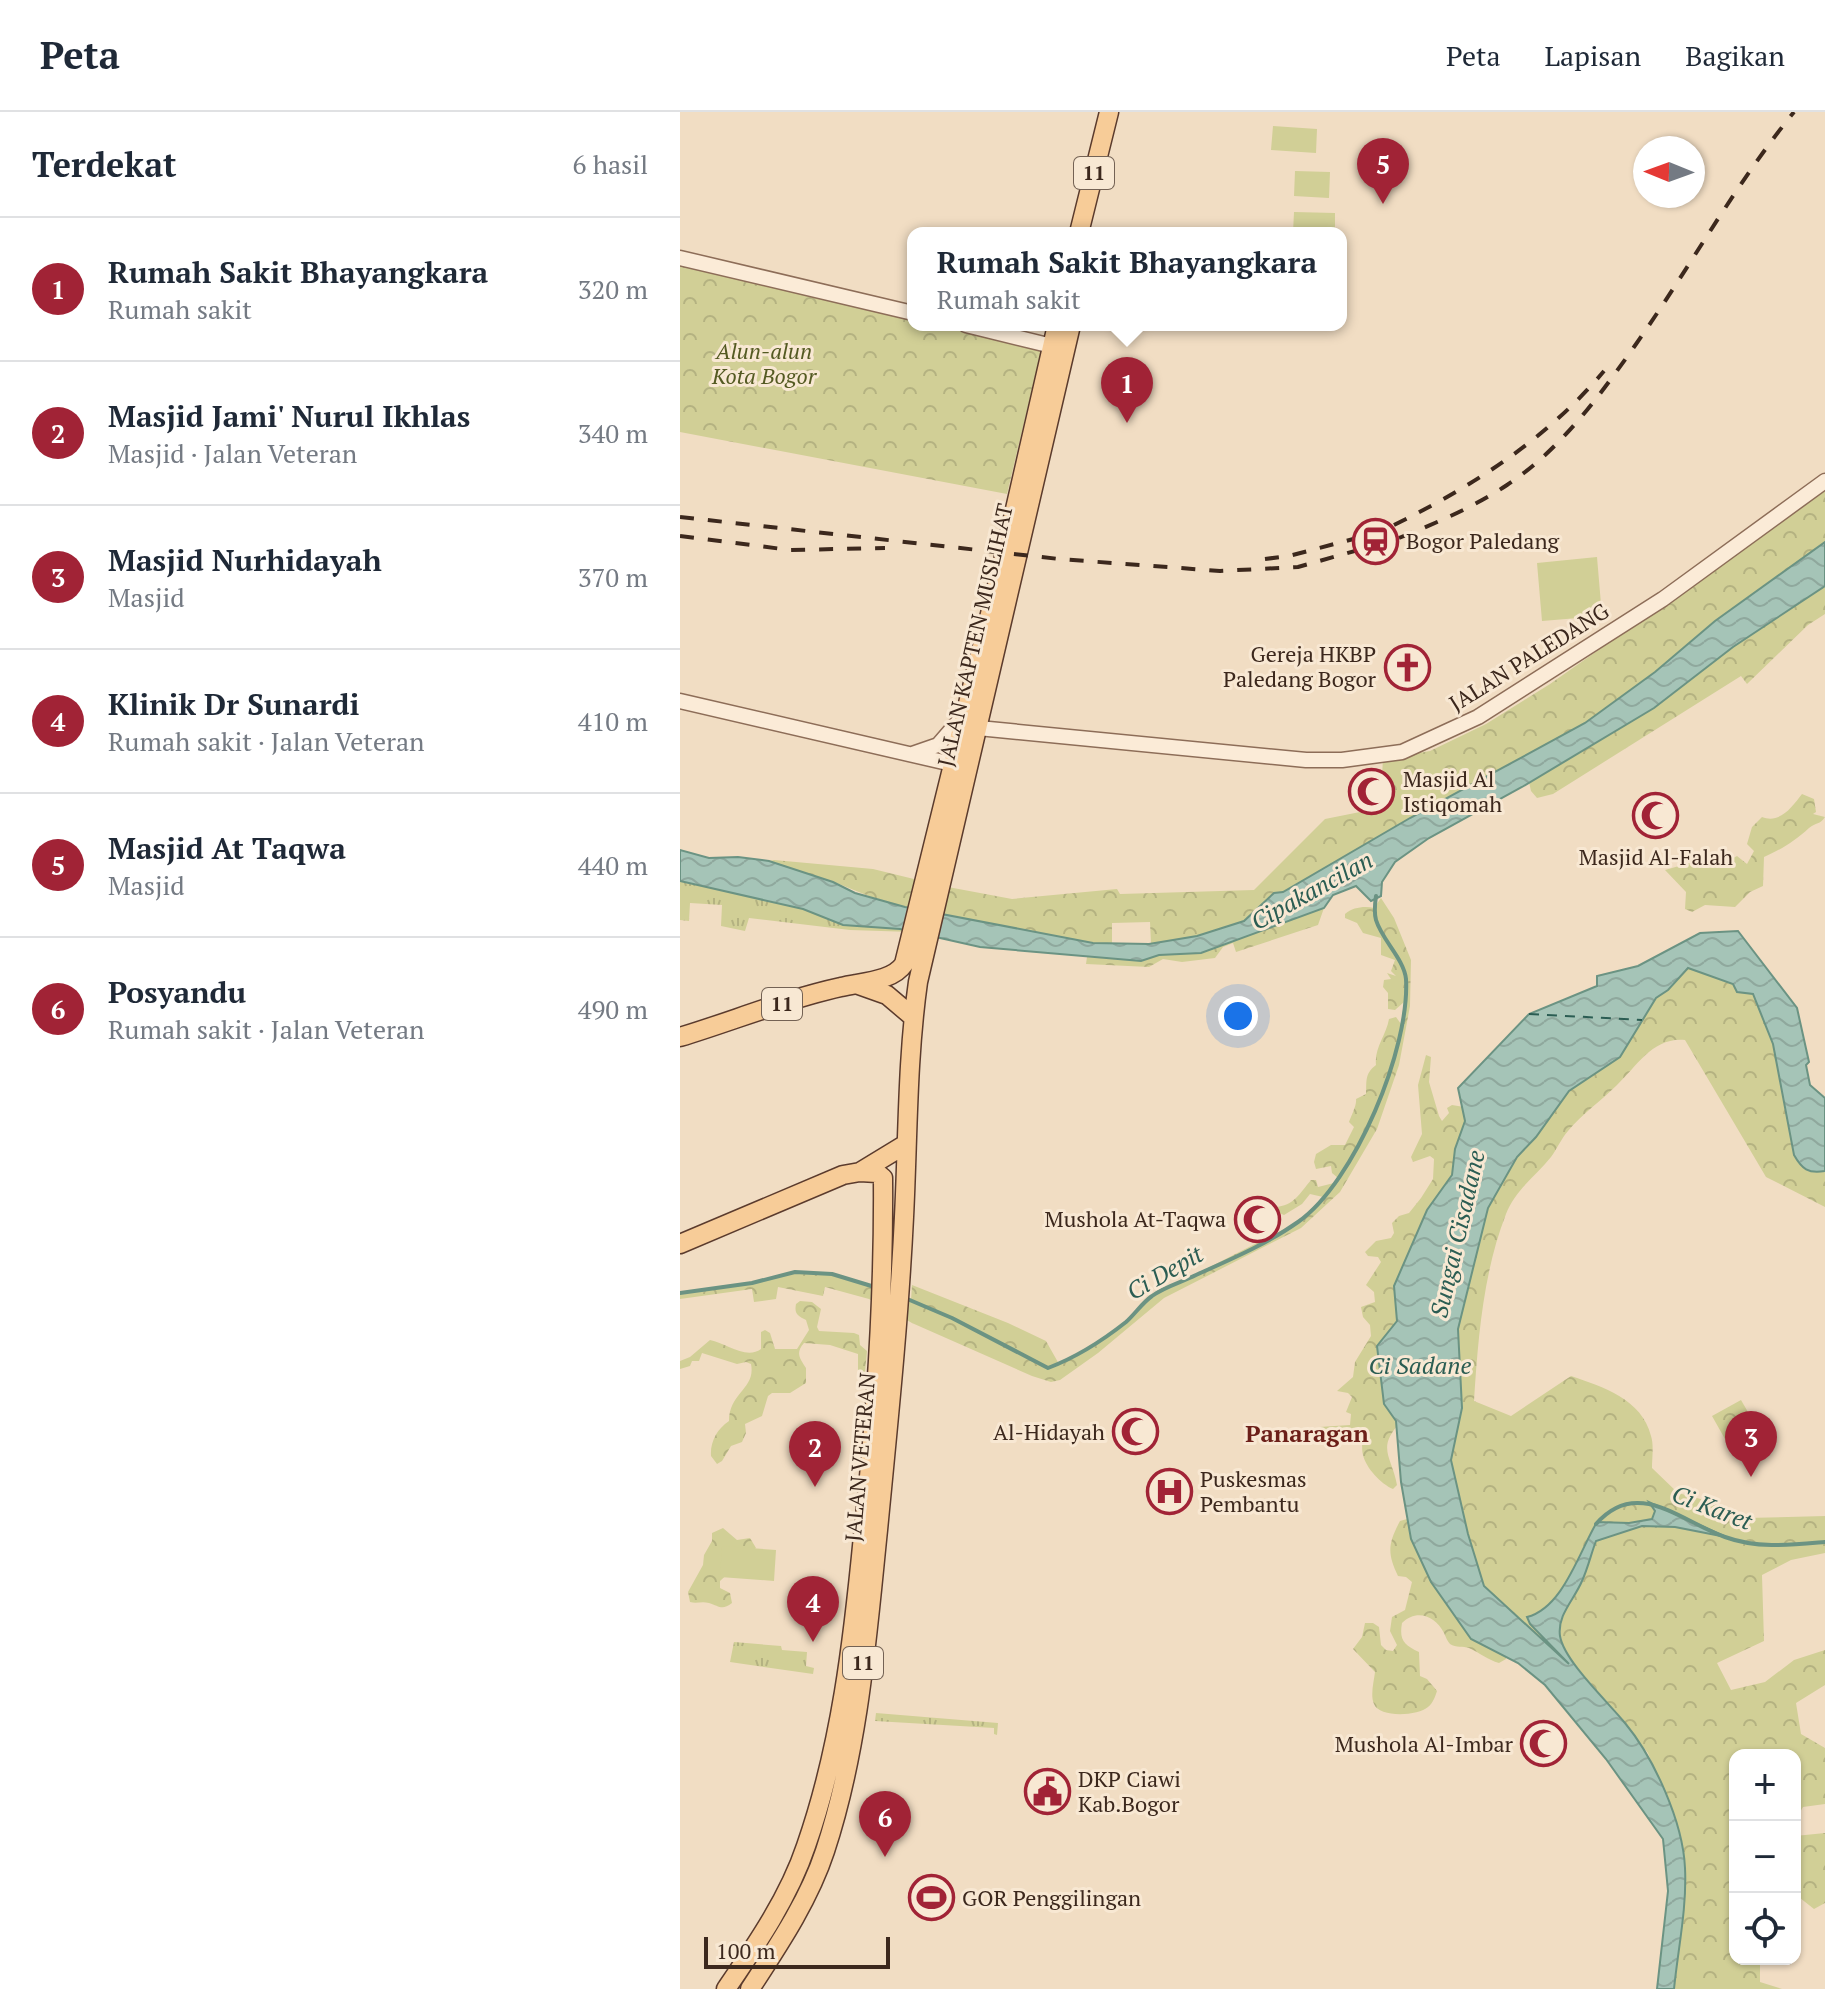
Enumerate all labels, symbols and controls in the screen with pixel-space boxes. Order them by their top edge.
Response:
text: Peta [40,30,120,80]
text: Peta [1446,37,1501,74]
text: Lapisan [1545,37,1641,74]
text: Bagikan [1685,37,1785,74]
north arrow [1633,136,1705,208]
pin: 5 [1357,138,1409,204]
text: Terdekat [32,142,177,187]
text: 6 hasil [573,147,648,181]
road number: 11 [1074,157,1114,189]
popup [907,227,1347,331]
text: Rumah Sakit Bhayangkara [937,242,1317,282]
text: Rumah Sakit Bhayangkara [108,252,488,292]
text: 1 [51,272,65,306]
text: 320 m [578,272,648,306]
text: Rumah sakit [937,282,1081,316]
text: Rumah sakit [108,292,252,326]
park label: Alun-alun Kota Bogor [711,336,818,390]
pin: 1 [1101,357,1153,423]
text: Masjid Jami' Nurul Ikhlas [108,396,470,436]
text: 2 [51,416,65,450]
text: 340 m [578,416,648,450]
text: Masjid · Jalan Veteran [108,436,357,470]
street label: JALAN KAPTEN MUSLIHAT [930,500,1019,769]
station icon: Bogor Paledang [1351,517,1399,565]
place label: Bogor Paledang [1406,526,1560,555]
text: Masjid Nurhidayah [108,540,382,580]
text: 3 [51,560,65,594]
text: 370 m [578,560,648,594]
text: Masjid [108,580,185,614]
street label: JALAN PALEDANG [1443,596,1614,717]
place label: Gereja HKBP Paledang Bogor [1223,639,1377,693]
church icon: Gereja HKBP Paledang Bogor [1383,643,1431,691]
text: Klinik Dr Sunardi [108,684,360,724]
text: 4 [51,704,65,738]
text: 410 m [578,704,648,738]
text: Rumah sakit · Jalan Veteran [108,724,425,758]
place label: Masjid Al Istiqomah [1403,764,1502,818]
mosque icon: Masjid Al Istiqomah [1348,768,1396,816]
mosque icon: Masjid Al-Falah [1632,792,1680,840]
text: Masjid At Taqwa [108,828,346,868]
place label: Masjid Al-Falah [1579,842,1733,871]
water label: Cipakancilan [1245,843,1378,937]
text: 5 [51,848,65,882]
text: 440 m [578,848,648,882]
text: Masjid [108,868,185,902]
text: Posyandu [108,972,246,1012]
road number: 11 [762,988,802,1020]
text: 6 [51,992,65,1026]
text: 490 m [578,992,648,1026]
your location [1218,996,1258,1036]
text: Rumah sakit · Jalan Veteran [108,1012,425,1046]
water label: Sungai Cisadane [1422,1147,1492,1320]
mosque icon: Mushola At-Taqwa [1233,1195,1281,1243]
place label: Mushola At-Taqwa [1045,1204,1226,1233]
water label: Ci Depit [1120,1237,1209,1307]
water label: Ci Sadane [1368,1349,1472,1381]
street label: JALAN VETERAN [838,1371,881,1543]
mosque icon: Al-Hidayah [1112,1408,1160,1456]
pin: 3 [1725,1411,1777,1477]
place label: Al-Hidayah [993,1417,1105,1446]
district label: Panaragan [1245,1417,1369,1449]
pin: 2 [789,1421,841,1487]
place label: Puskesmas Pembantu [1200,1464,1307,1518]
hospital icon: Puskesmas Pembantu [1145,1468,1193,1516]
water label: Ci Karet [1668,1477,1758,1537]
pin: 4 [787,1576,839,1642]
road number: 11 [843,1647,883,1679]
mosque icon: Mushola Al-Imbar [1520,1720,1568,1768]
place label: Mushola Al-Imbar [1335,1729,1514,1758]
map controls [1729,1749,1801,1965]
button: + [1729,1749,1801,1821]
place label: DKP Ciawi Kab.Bogor [1078,1764,1181,1818]
public building icon: DKP Ciawi Kab.Bogor [1023,1768,1071,1816]
pin: 6 [859,1791,911,1857]
button: − [1729,1821,1801,1893]
sports icon: GOR Penggilingan [907,1874,955,1922]
place label: GOR Penggilingan [962,1883,1141,1912]
button: locate [1729,1893,1801,1965]
scale bar [704,1933,890,1969]
text: 100 m [716,1936,776,1965]

